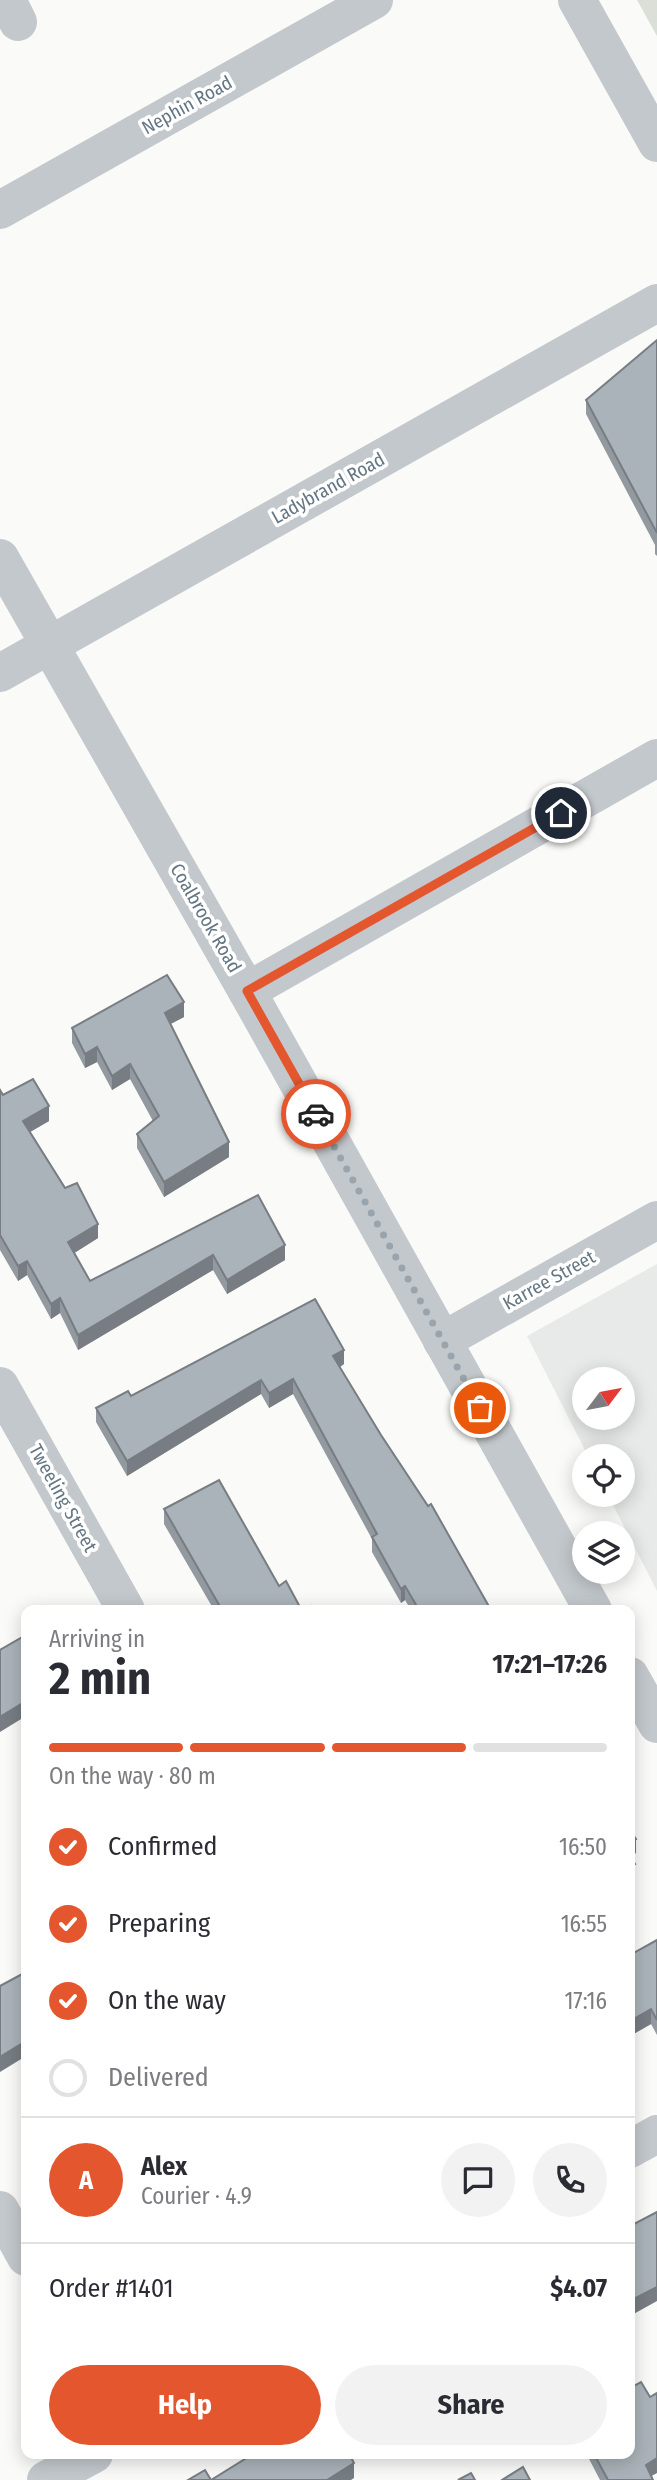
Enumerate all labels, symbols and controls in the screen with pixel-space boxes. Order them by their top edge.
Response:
street label: Nephin Road [138,71,236,139]
street label: Ladybrand Road [267,447,389,529]
pin [531,783,591,843]
icon: home [542,794,580,832]
street label: Coalbrook Road [166,859,246,977]
courier [281,1079,351,1149]
icon: car [297,1095,335,1133]
street label: Karree Street [499,1245,600,1315]
north arrow [572,1367,635,1430]
map controls [572,1367,635,1584]
pin [450,1378,510,1438]
icon: bag [461,1389,499,1427]
street label: Tweeling Street [24,1440,102,1556]
button: locate [572,1444,635,1507]
button: layers [572,1521,635,1584]
text: Arriving in [49,1625,145,1653]
text: 17:21–17:26 [492,1649,607,1680]
text: 2 min [49,1651,151,1706]
text: On the way · 80 m [49,1762,216,1790]
icon: check [49,1828,87,1866]
text: Confirmed [108,1831,218,1862]
text: 16:50 [559,1833,607,1861]
icon: check [49,1905,87,1943]
text: Preparing [108,1908,210,1939]
text: 16:55 [561,1910,607,1938]
icon: check [49,1982,87,2020]
text: On the way [108,1985,226,2016]
text: 17:16 [564,1987,607,2015]
text: Delivered [108,2062,209,2093]
button: chat [441,2143,515,2217]
button: phone [533,2143,607,2217]
text: Alex [141,2151,187,2182]
text: A [79,2165,93,2196]
text: Courier · 4.9 [141,2182,252,2210]
text: Order #1401 [49,2273,174,2304]
text: $4.07 [550,2273,607,2304]
button: Help [49,2365,321,2445]
button: Share [335,2365,607,2445]

